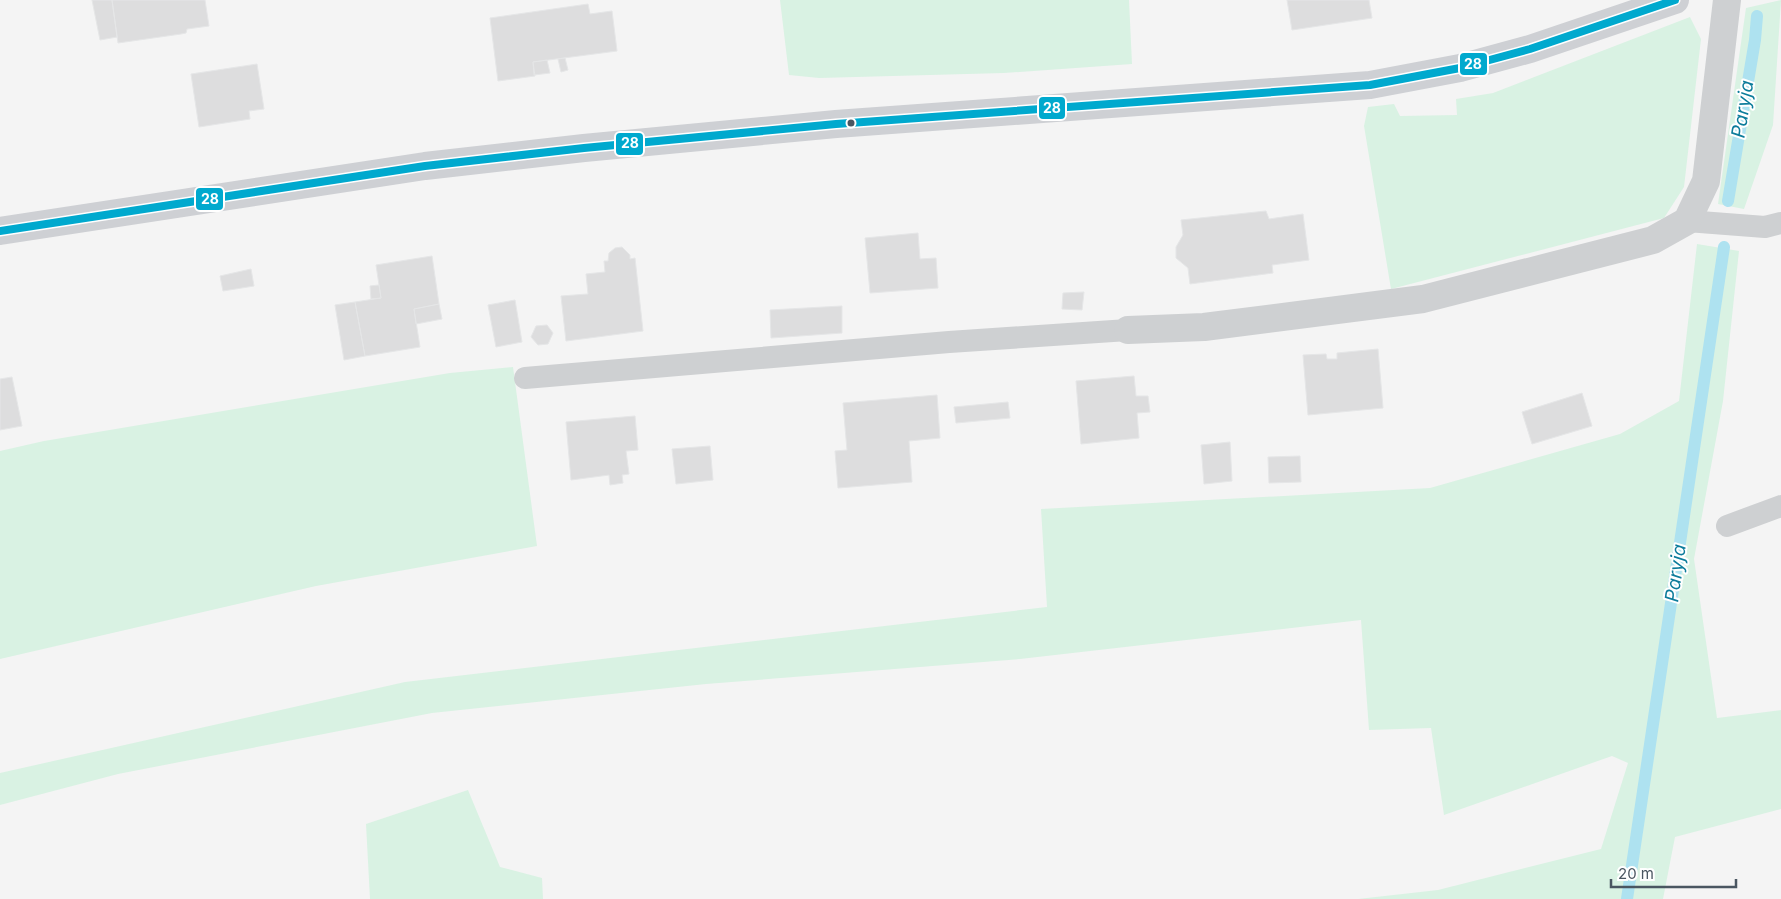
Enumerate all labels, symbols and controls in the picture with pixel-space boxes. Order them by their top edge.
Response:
line badge: 28 [1459,52,1488,76]
text: 28 [1464,55,1482,72]
water label: Paryja [1727,78,1758,140]
line badge: 28 [1038,96,1066,120]
text: 28 [1043,99,1061,116]
unlabelled marker [846,118,856,128]
line badge: 28 [615,132,644,156]
text: 28 [621,134,639,151]
line badge: 28 [195,187,224,211]
text: 28 [201,190,219,207]
water label: Paryja [1660,542,1691,603]
scale bar [1611,856,1736,888]
text: 20 m [1618,864,1654,883]

